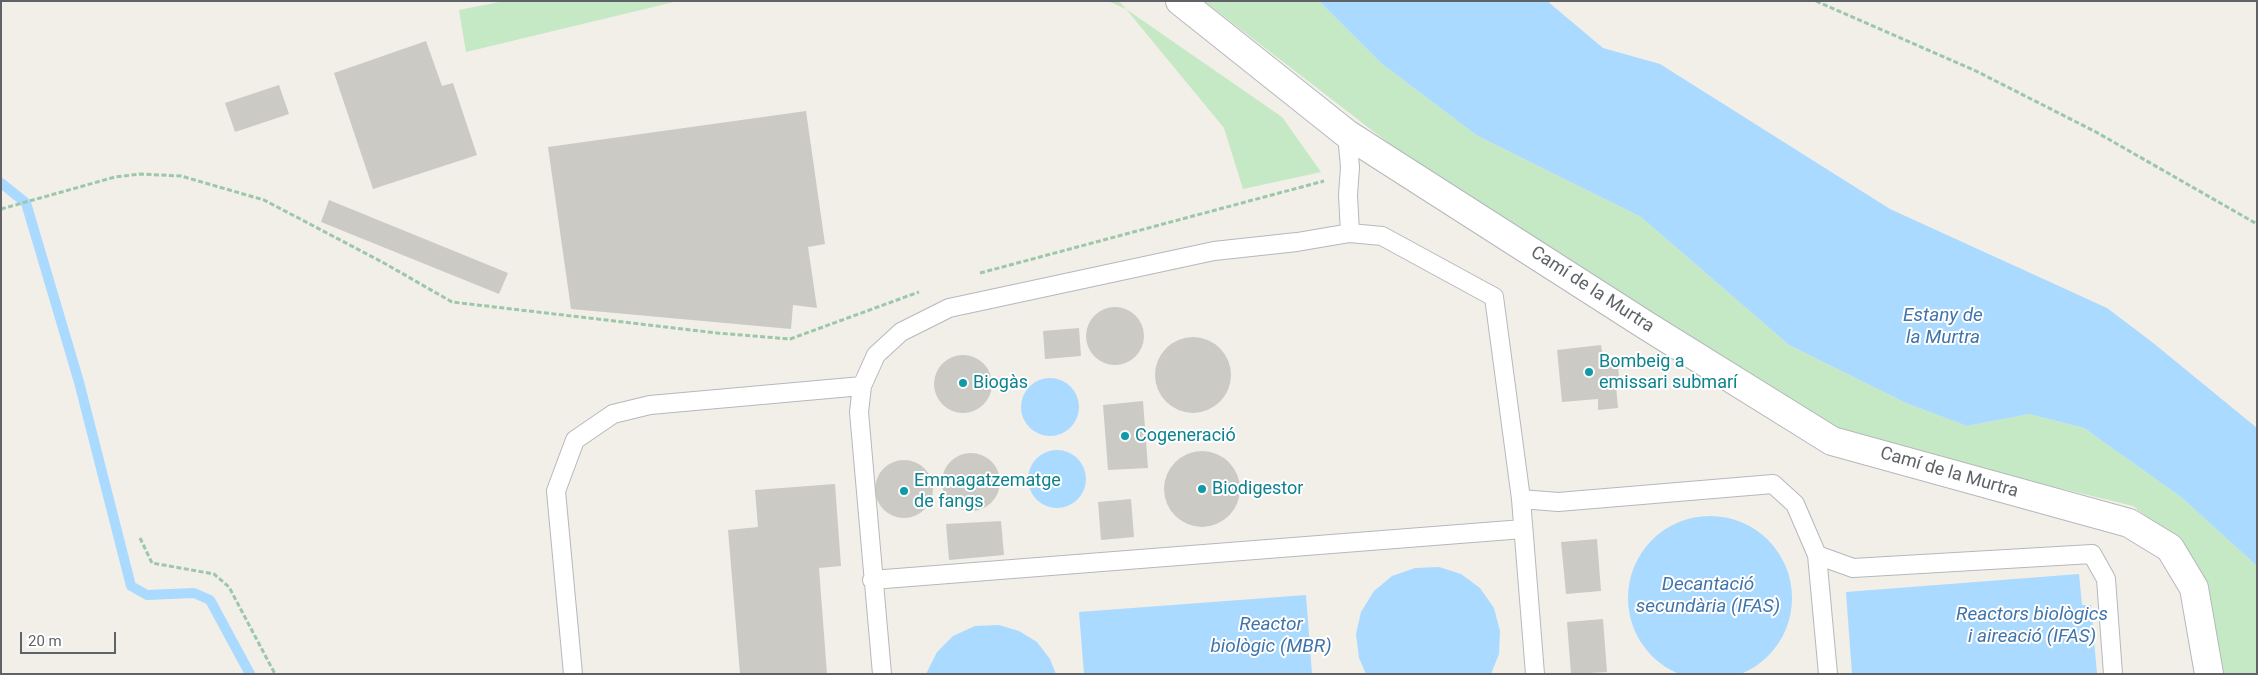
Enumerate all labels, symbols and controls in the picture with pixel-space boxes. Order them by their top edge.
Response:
street label: Camí de la Murtra [1526,242,1658,338]
water label: Estany de la Murtra [1903,305,1983,349]
place label: Bombeig a emissari submarí [1599,351,1737,394]
marker: Bombeig a emissari submarí [1583,366,1595,378]
place label: Biogàs [973,372,1028,394]
marker: Biogàs [957,377,969,389]
place label: Cogeneració [1135,425,1236,447]
marker: Cogeneració [1119,430,1131,442]
street label: Camí de la Murtra [1877,443,2021,503]
place label: Emmagatzematge de fangs [914,470,1061,512]
place label: Biodigestor [1212,478,1303,500]
marker: Biodigestor [1196,483,1208,495]
marker: Emmagatzematge de fangs [898,485,910,497]
water label: Decantació secundària (IFAS) [1636,574,1780,618]
water label: Reactors biològics i aireació (IFAS) [1956,604,2108,648]
water label: Reactor biològic (MBR) [1210,614,1332,658]
scale bar [22,622,119,654]
text: 20 m [28,632,62,650]

